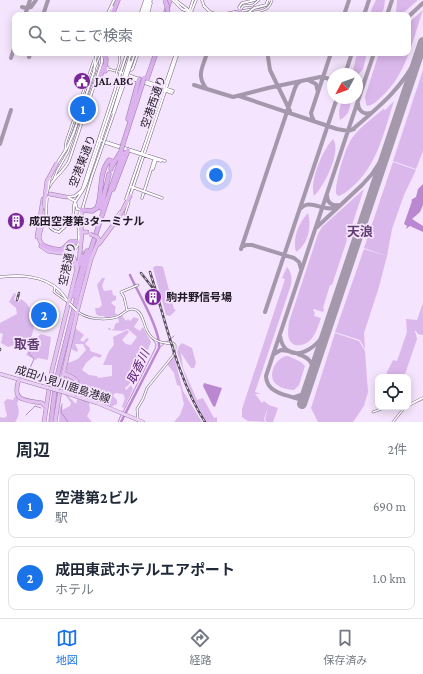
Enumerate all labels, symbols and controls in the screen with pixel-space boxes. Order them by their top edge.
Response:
search box [12,12,411,56]
icon: search [26,23,48,45]
text: ここで検索 [58,28,133,44]
north arrow [327,68,363,104]
public building icon: JAL ABC [72,71,92,91]
street label: 空港西通り [138,74,168,130]
place label: JAL ABC [94,75,133,87]
pin: 1 [70,94,96,124]
street label: 空港東通り [67,133,97,189]
your location [206,165,226,185]
building icon: 成田空港第3ターミナル [6,211,26,231]
place label: 成田空港第3ターミナル [29,215,144,227]
district label: 天浪 [347,224,373,239]
street label: 空港通り [57,241,77,287]
building icon: 駒井野信号場 [143,287,163,307]
place label: 駒井野信号場 [166,291,232,303]
pin: 2 [31,300,57,330]
district label: 取香 [14,337,40,352]
water label: 取香川 [124,346,153,386]
street label: 成田小見川鹿島港線 [14,363,112,405]
map controls [375,374,411,410]
button: locate [375,374,411,410]
text: 周辺 [16,441,50,460]
text: 2件 [388,442,407,457]
text: 空港第2ビル [55,490,138,506]
text: 1 [28,499,32,514]
text: 690 m [373,499,406,514]
text: 駅 [55,510,68,525]
text: 成田東武ホテルエアポート [55,562,235,578]
text: 2 [27,571,33,586]
text: 1.0 km [373,571,406,586]
text: ホテル [55,582,94,597]
tab: 地図 [56,627,78,667]
tab: 経路 [189,627,211,667]
tab: 保存済み [323,627,367,667]

